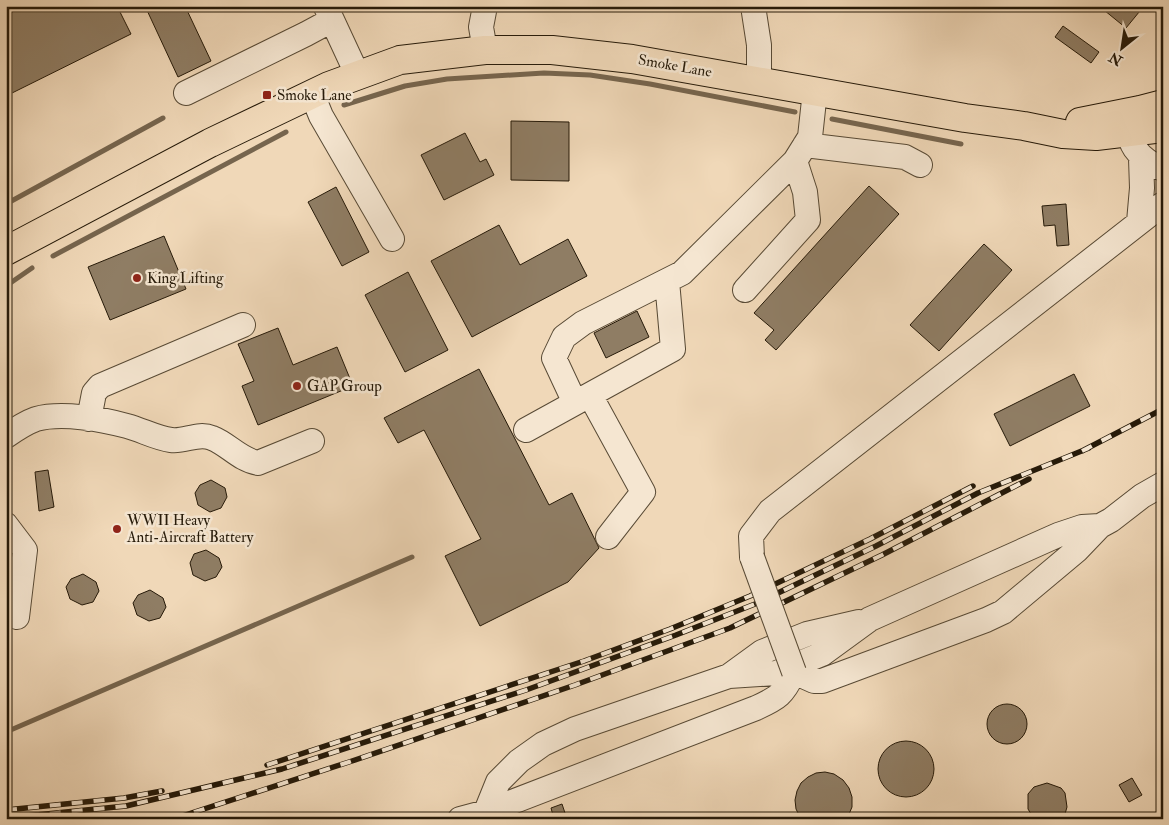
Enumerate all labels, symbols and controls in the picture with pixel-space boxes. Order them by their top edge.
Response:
north arrow [1096,22,1146,72]
text: N [1106,48,1126,70]
street label: Smoke Lane [637,50,713,82]
place label: Smoke Lane [277,86,352,105]
marker: Smoke Lane [261,89,273,101]
place label: King Lifting [147,269,224,288]
marker: King Lifting [131,272,143,284]
place label: GAP Group [307,377,382,397]
marker: GAP Group [291,380,303,392]
place label: WWII Heavy Anti-Aircraft Battery [126,511,254,547]
marker: WWII Heavy Anti-Aircraft Battery [111,523,123,535]

